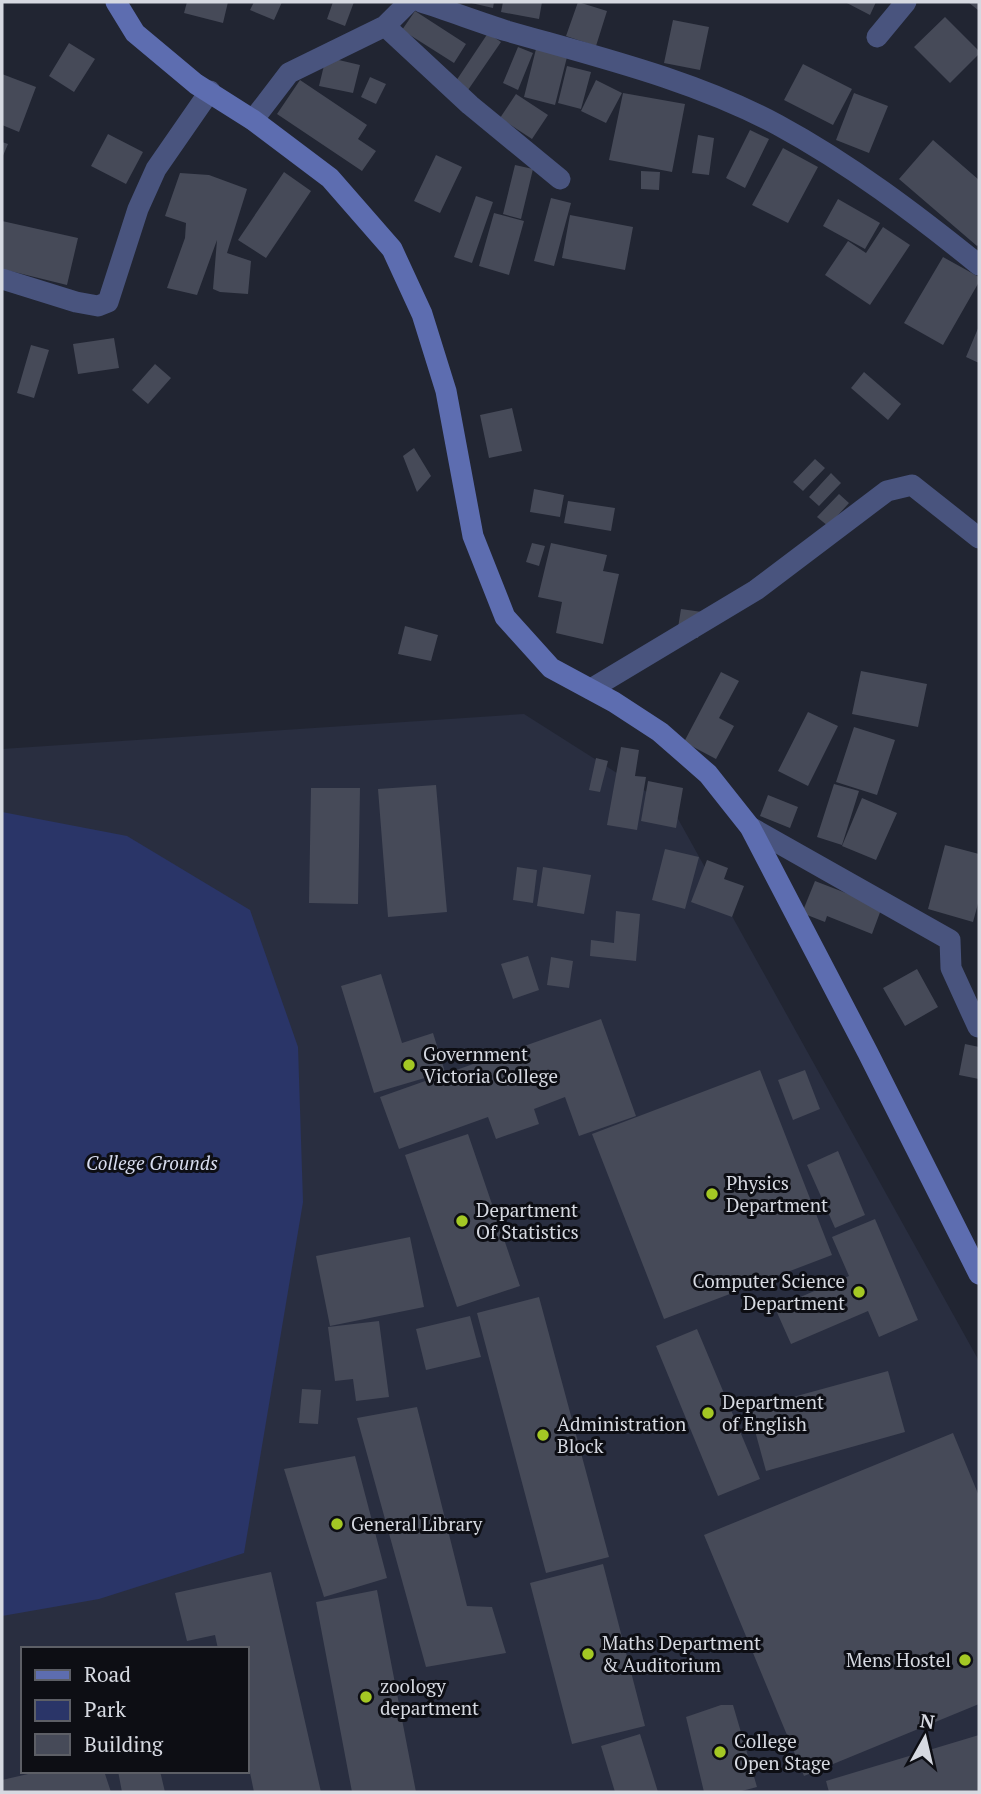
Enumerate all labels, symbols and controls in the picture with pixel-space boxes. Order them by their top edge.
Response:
place label: Government Victoria College [423,1041,558,1088]
marker: Government Victoria College [401,1057,417,1073]
park label: College Grounds [86,1150,218,1175]
place label: Physics Department [726,1170,828,1217]
marker: Physics Department [704,1186,720,1202]
place label: Department Of Statistics [476,1197,579,1244]
marker: Department Of Statistics [454,1213,470,1229]
place label: Computer Science Department [692,1268,845,1315]
marker: Computer Science Department [851,1284,867,1300]
place label: Department of English [722,1389,824,1436]
marker: Department of English [700,1405,716,1421]
place label: Administration Block [557,1411,686,1458]
marker: Administration Block [535,1427,551,1443]
place label: General Library [351,1511,483,1536]
marker: General Library [329,1516,345,1532]
place label: Maths Department & Auditorium [602,1630,761,1677]
marker: Maths Department & Auditorium [580,1646,596,1662]
legend [21,1647,248,1773]
place label: Mens Hostel [846,1647,951,1672]
marker: Mens Hostel [957,1652,973,1668]
text: Road [84,1660,131,1688]
place label: zoology department [380,1673,479,1720]
marker: zoology department [358,1689,374,1705]
text: Park [84,1695,126,1723]
north arrow [890,1703,960,1773]
text: N [919,1707,937,1734]
place label: College Open Stage [734,1728,831,1775]
text: Building [84,1730,164,1758]
marker: College Open Stage [712,1744,728,1760]

